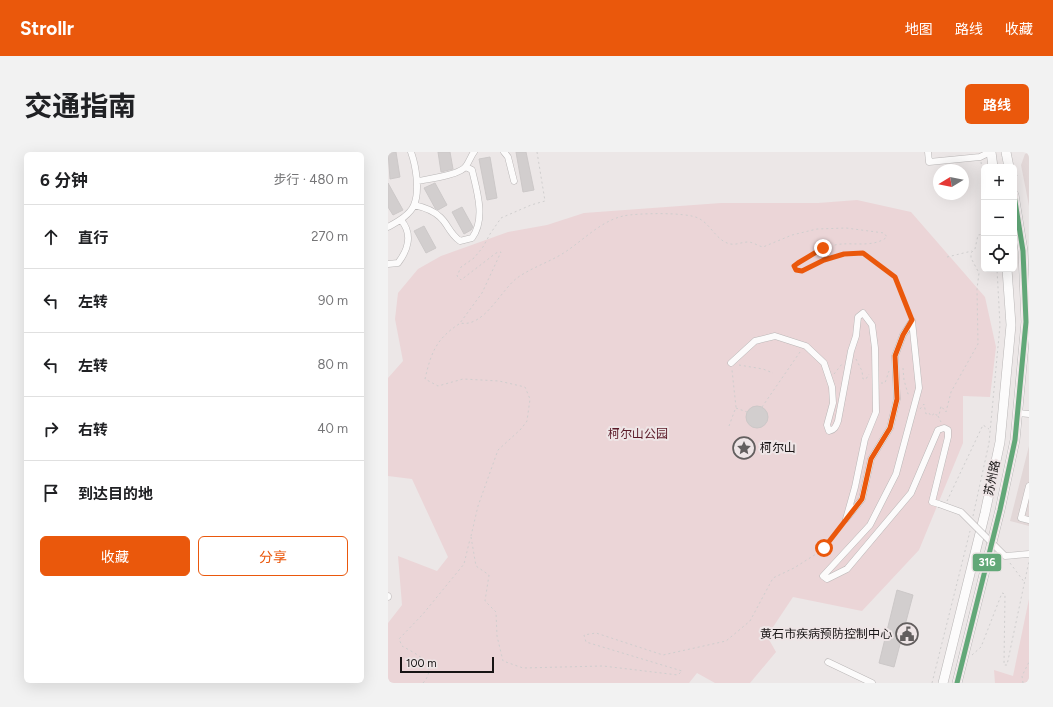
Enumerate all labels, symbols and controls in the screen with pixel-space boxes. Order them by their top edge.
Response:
text: Strollr [20,17,74,40]
text: 地图 [905,21,933,38]
text: 路线 [955,21,983,38]
text: 收藏 [1005,21,1033,38]
button: 路线 [965,84,1029,124]
text: 交通指南 [24,89,136,123]
north arrow [933,164,969,200]
map controls [981,164,1017,272]
button: + [981,164,1017,200]
text: 6 分钟 [40,170,88,190]
text: 步行 · 480 m [274,172,348,187]
button: − [981,200,1017,236]
icon: ahead [40,226,62,248]
text: 直行 [78,229,108,247]
text: 270 m [311,229,348,244]
button: locate [981,236,1017,272]
route end [814,239,832,257]
icon: left [40,290,62,312]
text: 左转 [78,293,108,311]
text: 90 m [318,293,348,308]
icon: left [40,354,62,376]
text: 左转 [78,357,108,375]
text: 80 m [317,357,348,372]
icon: right [40,418,62,440]
text: 右转 [78,421,108,439]
text: 40 m [317,421,348,436]
park label: 柯尔山公园 [608,427,668,441]
place icon: 柯尔山 [731,435,757,461]
place label: 柯尔山 [760,441,796,455]
street label: 苏州路 [981,459,1003,497]
icon: arrive [40,482,62,504]
text: 到达目的地 [78,485,153,503]
button: 收藏 [40,536,190,576]
button: 分享 [198,536,348,576]
route start [815,539,833,557]
line badge: 316 [972,553,1002,572]
text: 316 [978,556,996,569]
public building icon: 黄石市疾病预防控制中心 [894,621,920,647]
place label: 黄石市疾病预防控制中心 [760,627,892,641]
scale bar [400,655,494,674]
text: 100 m [406,657,437,670]

